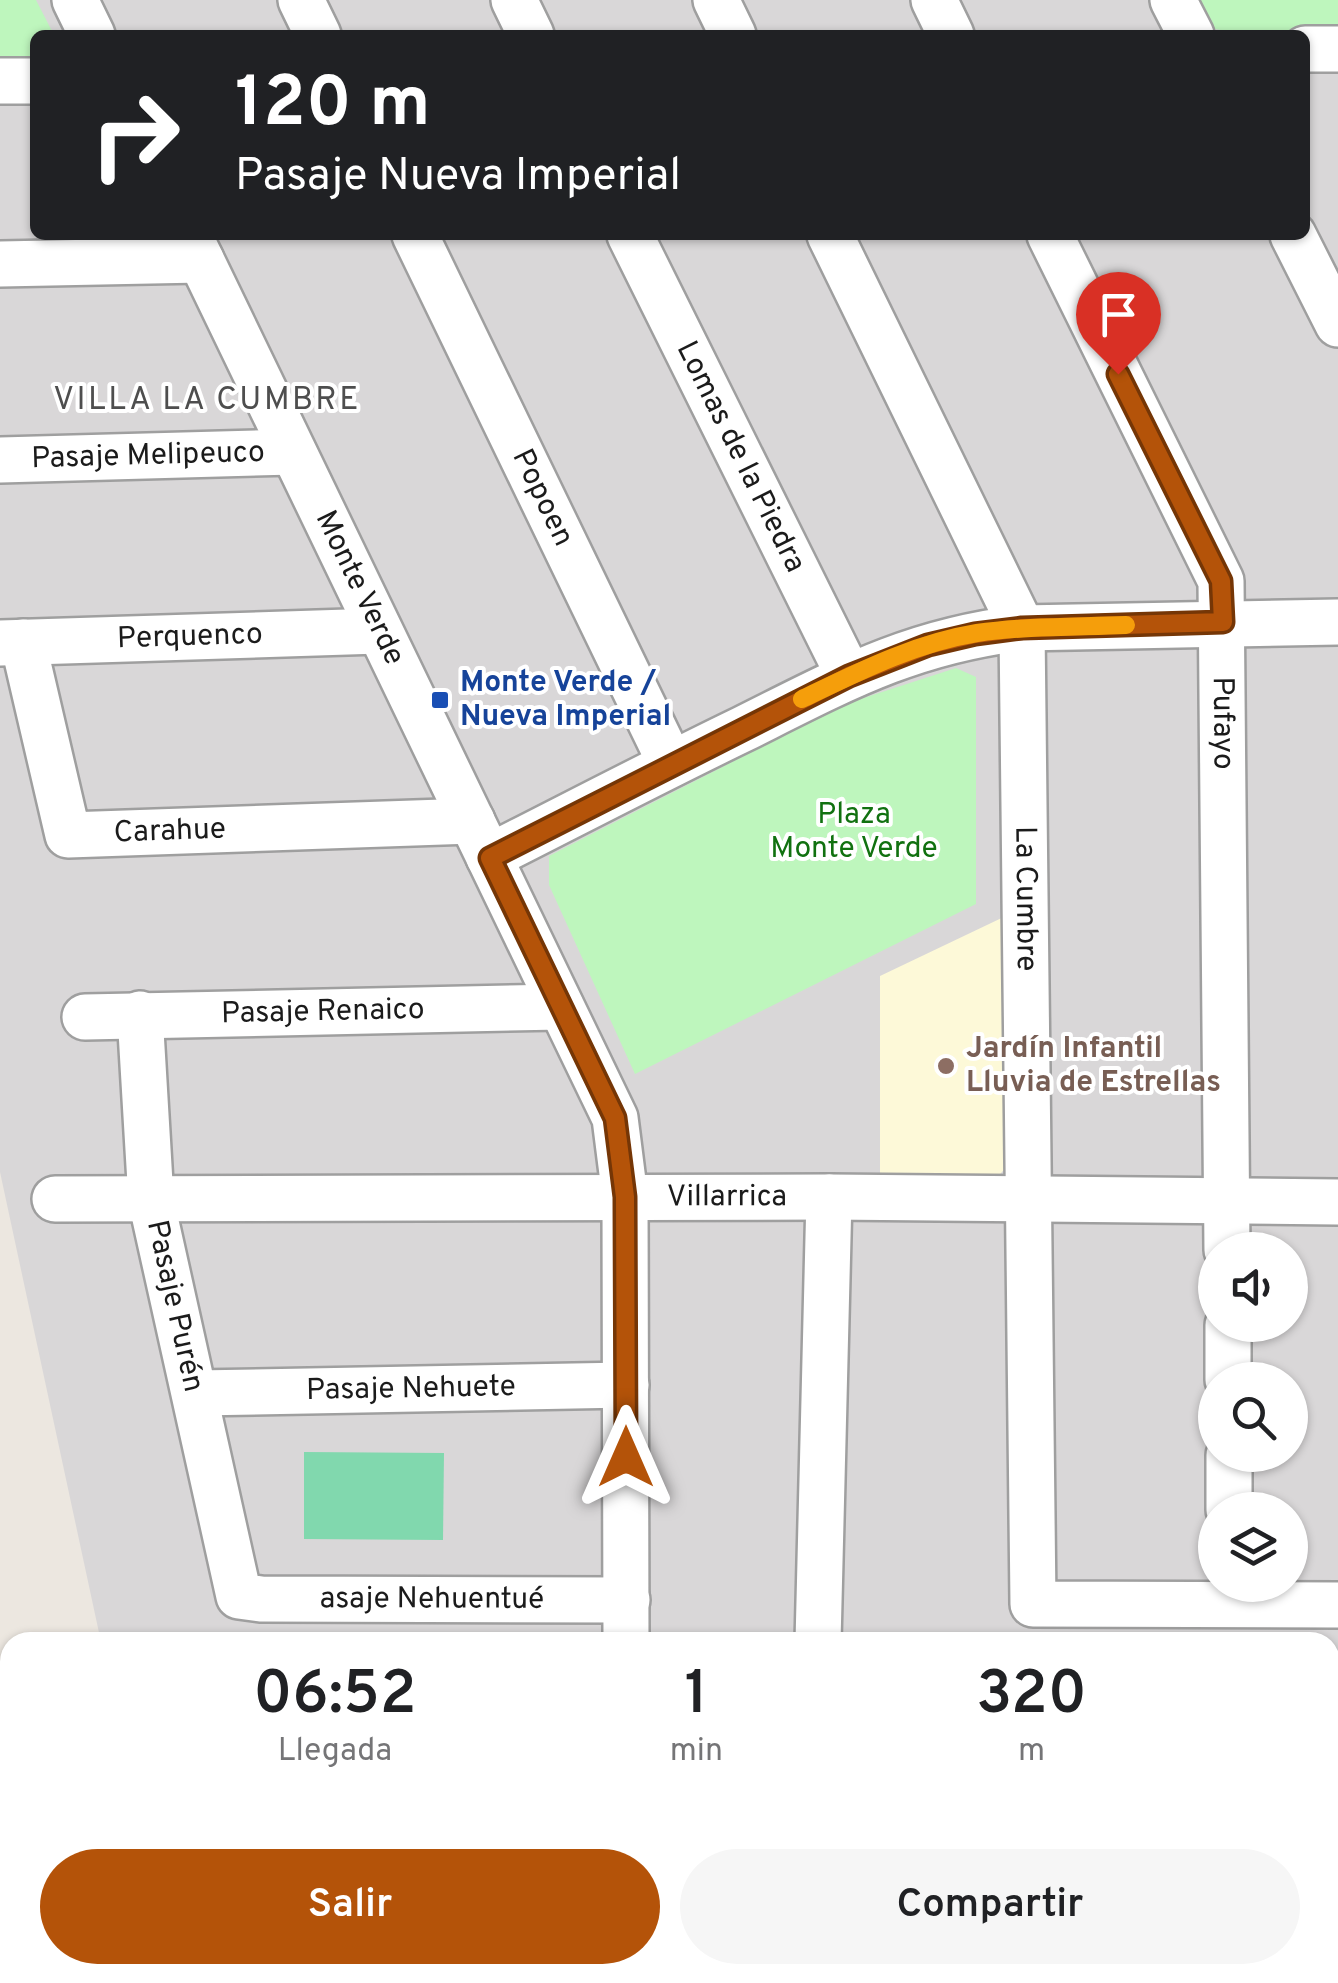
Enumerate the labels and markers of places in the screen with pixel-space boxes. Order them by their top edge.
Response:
pin [1076,272,1161,375]
place label: Monte Verde / Nueva Imperial [460,665,671,736]
marker: Monte Verde / Nueva Imperial [429,689,451,711]
place label: Jardín Infantil Lluvia de Estrellas [966,1031,1221,1102]
marker: Jardín Infantil Lluvia de Estrellas [935,1055,957,1077]

